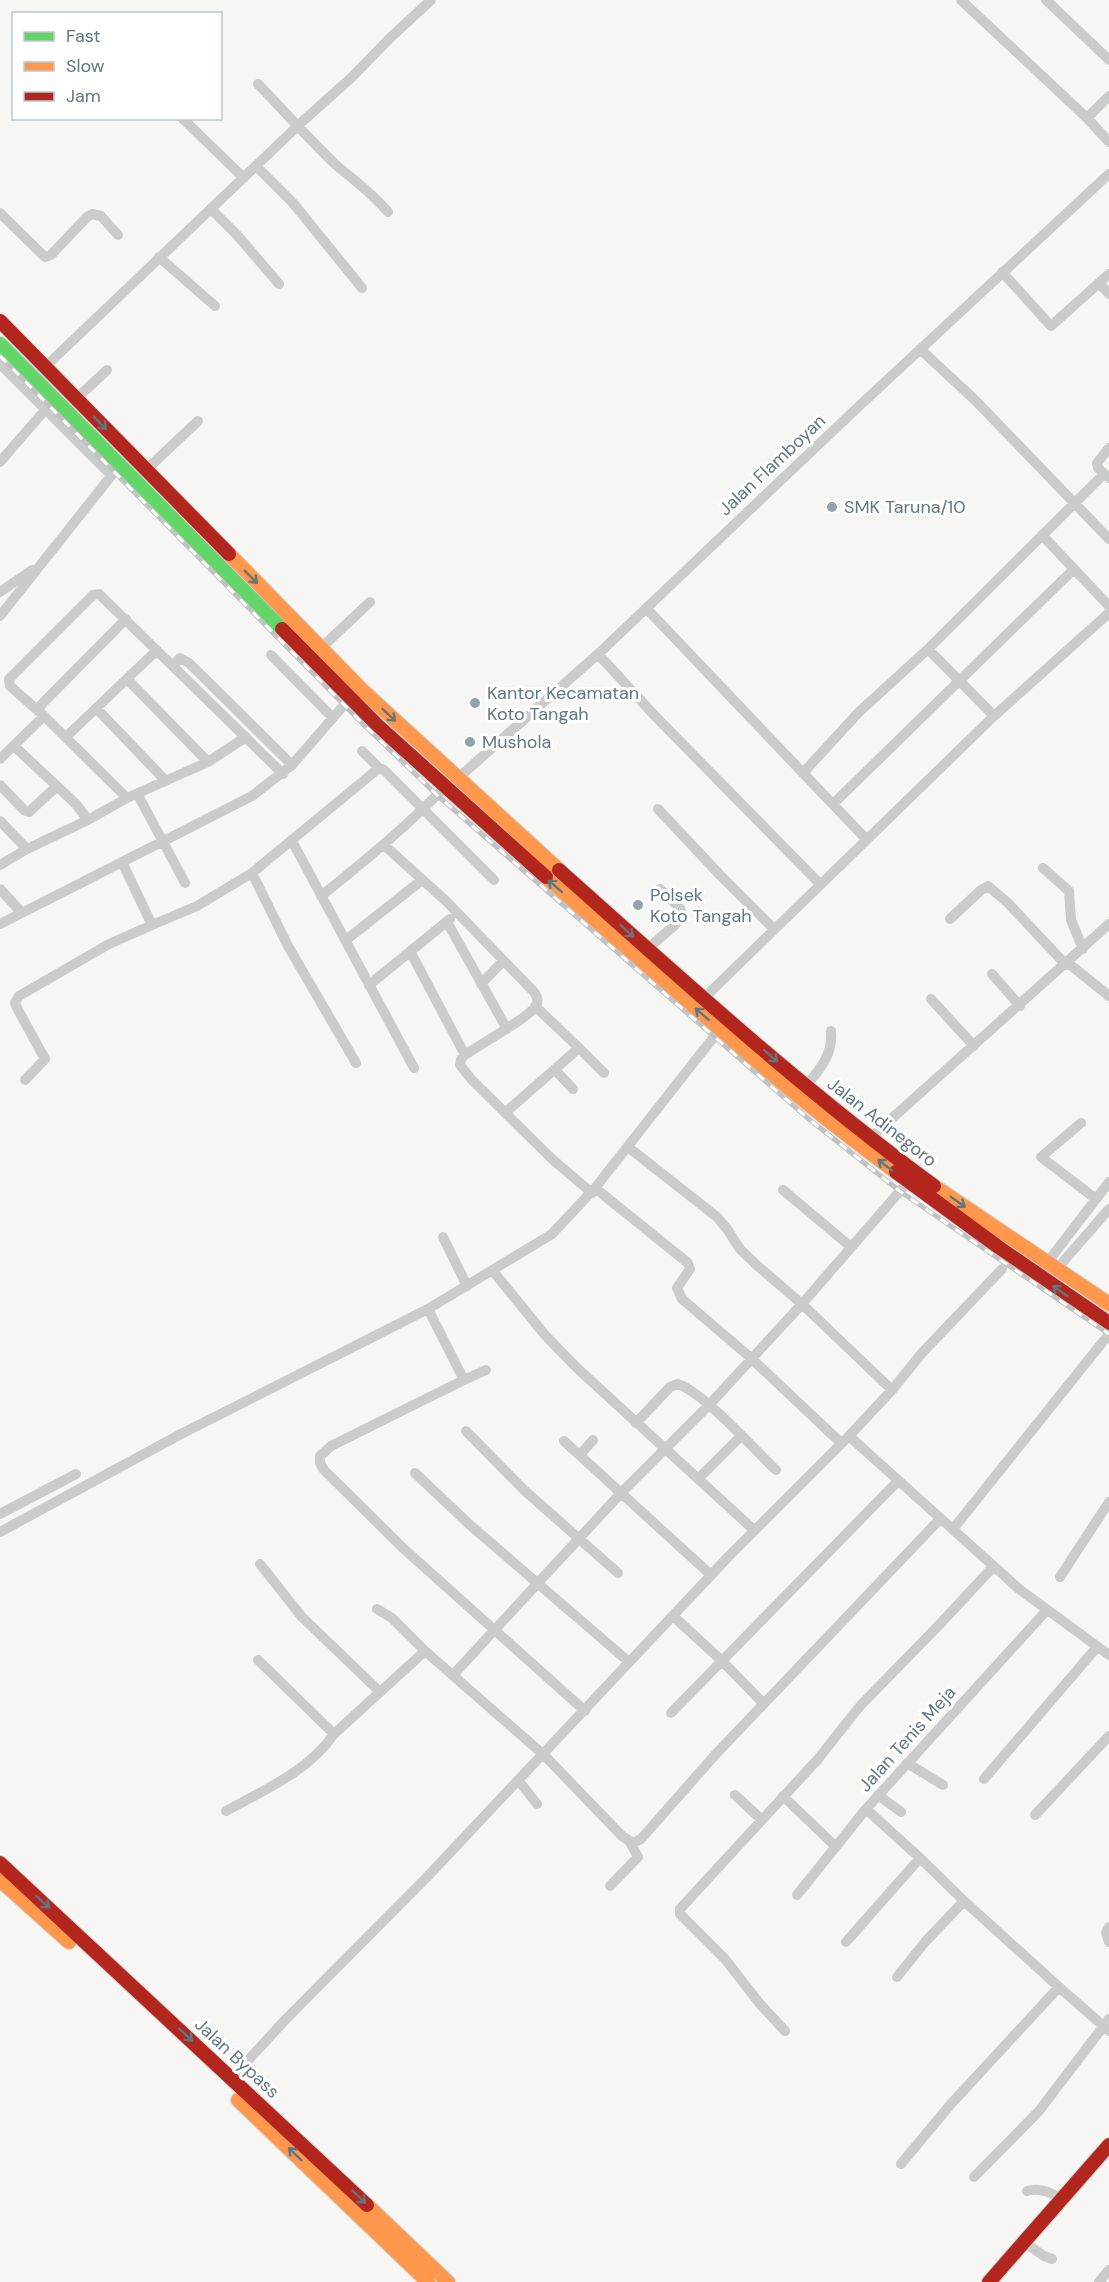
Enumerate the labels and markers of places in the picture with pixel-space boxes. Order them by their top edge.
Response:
place label: SMK Taruna/10 [844,495,966,519]
marker: SMK Taruna/10 [825,500,839,514]
place label: Kantor Kecamatan Koto Tangah [487,681,639,726]
marker: Kantor Kecamatan Koto Tangah [468,696,482,710]
place label: Mushola [482,730,551,754]
marker: Mushola [463,735,477,749]
place label: Polsek Koto Tangah [650,883,752,928]
marker: Polsek Koto Tangah [631,898,645,912]

